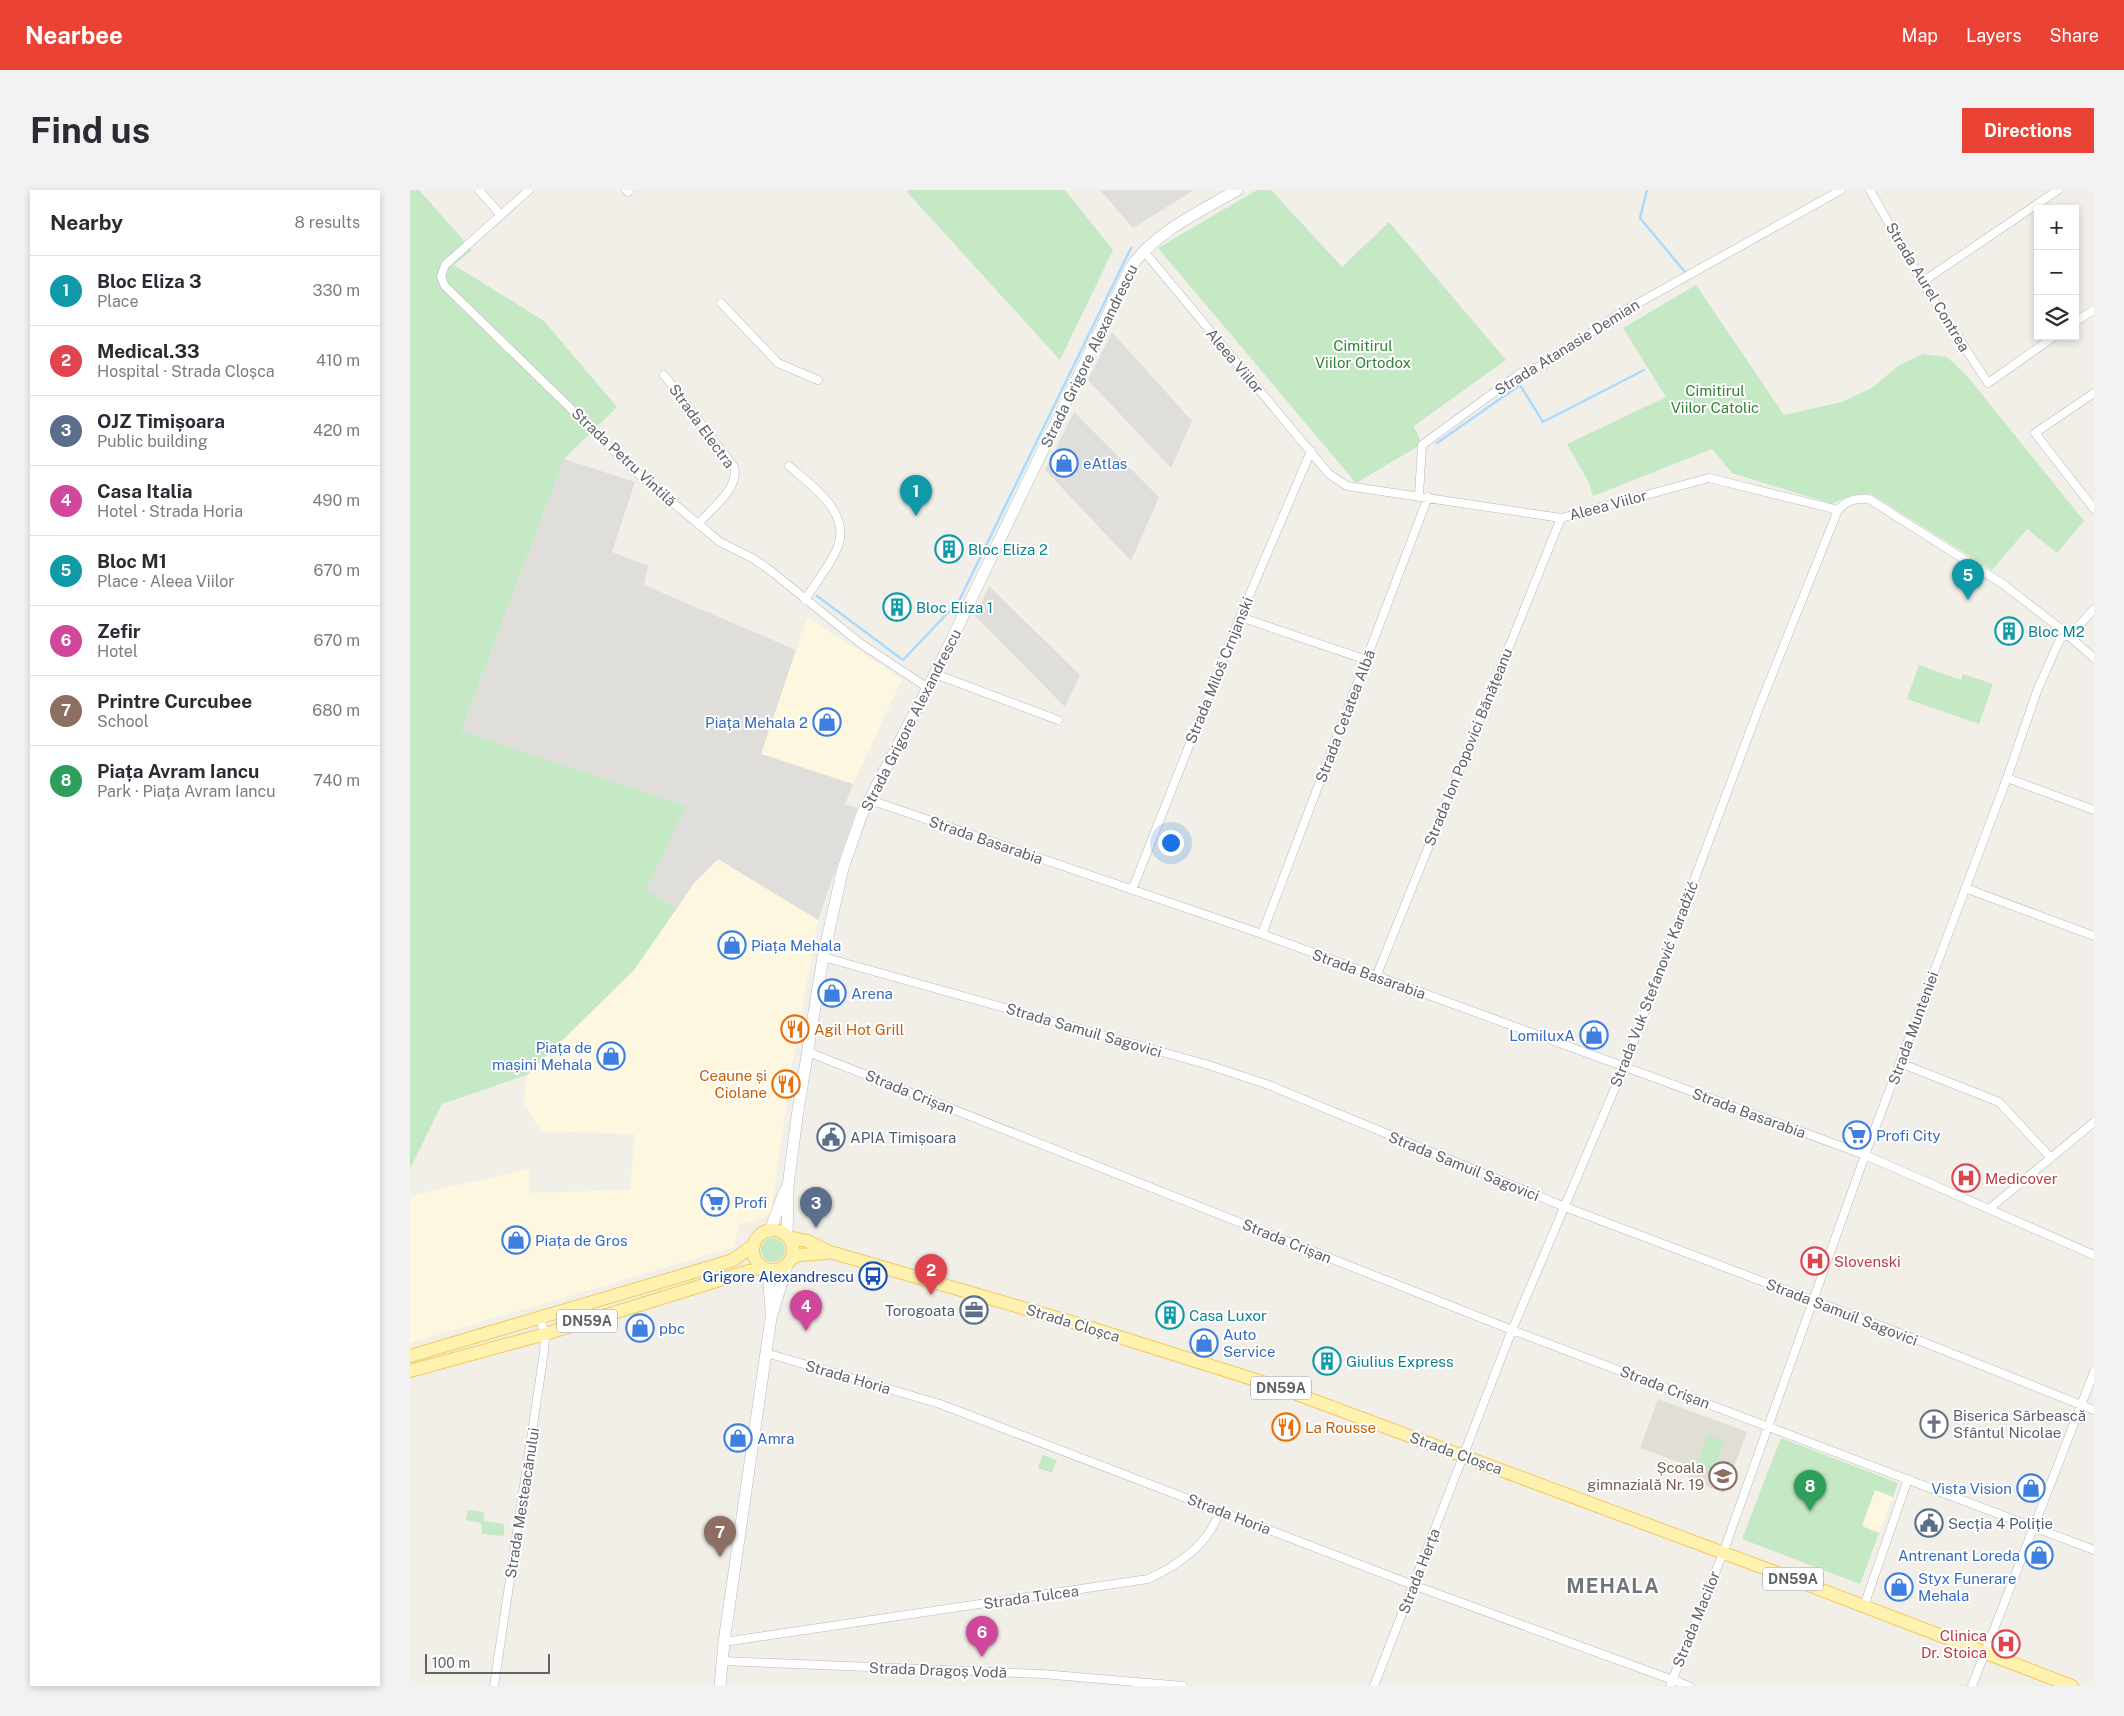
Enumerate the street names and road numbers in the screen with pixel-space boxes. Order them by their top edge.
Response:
street label: Strada Aurel Contrea [1883,219,1973,355]
street label: Strada Grigore Alexandrescu [1037,262,1141,450]
street label: Strada Atanasie Demian [1492,296,1642,398]
street label: Aleea Viilor [1203,325,1267,397]
street label: Strada Electra [666,381,738,471]
street label: Strada Petru Vintilă [568,404,680,510]
street label: Aleea Viilor [1567,486,1649,524]
street label: Strada Miloš Crnjanski [1182,594,1256,746]
street label: Strada Grigore Alexandrescu [858,626,964,814]
street label: Strada Ion Popovici Bănățeanu [1420,646,1516,848]
street label: Strada Cetatea Albă [1312,647,1378,785]
street label: Strada Basarabia [927,813,1045,867]
street label: Strada Vuk Stefanović Karadžić [1607,879,1701,1089]
street label: Strada Basarabia [1310,946,1428,1002]
street label: Strada Munteniei [1885,969,1941,1087]
street label: Strada Samuil Sagovici [1004,1000,1164,1060]
street label: Strada Crișan [863,1066,957,1118]
street label: Strada Basarabia [1690,1085,1808,1141]
street label: Strada Samuil Sagovici [1386,1128,1542,1204]
street label: Strada Crișan [1240,1215,1334,1267]
street label: Strada Samuil Sagovici [1764,1275,1920,1349]
street label: Strada Cloșca [1024,1301,1122,1345]
road number: DN59A [557,1310,617,1332]
street label: Strada Horia [803,1357,893,1397]
street label: Strada Crișan [1618,1362,1712,1412]
road number: DN59A [1251,1376,1311,1400]
street label: Strada Mesteacănului [502,1426,542,1580]
street label: Strada Cloșca [1407,1428,1505,1478]
street label: Strada Horia [1185,1490,1273,1538]
street label: Strada Herța [1395,1526,1443,1616]
street label: Strada Macilor [1669,1568,1723,1670]
road number: DN59A [1763,1568,1823,1590]
street label: Strada Tulcea [982,1582,1080,1612]
street label: Strada Dragoș Vodă [869,1659,1007,1681]

